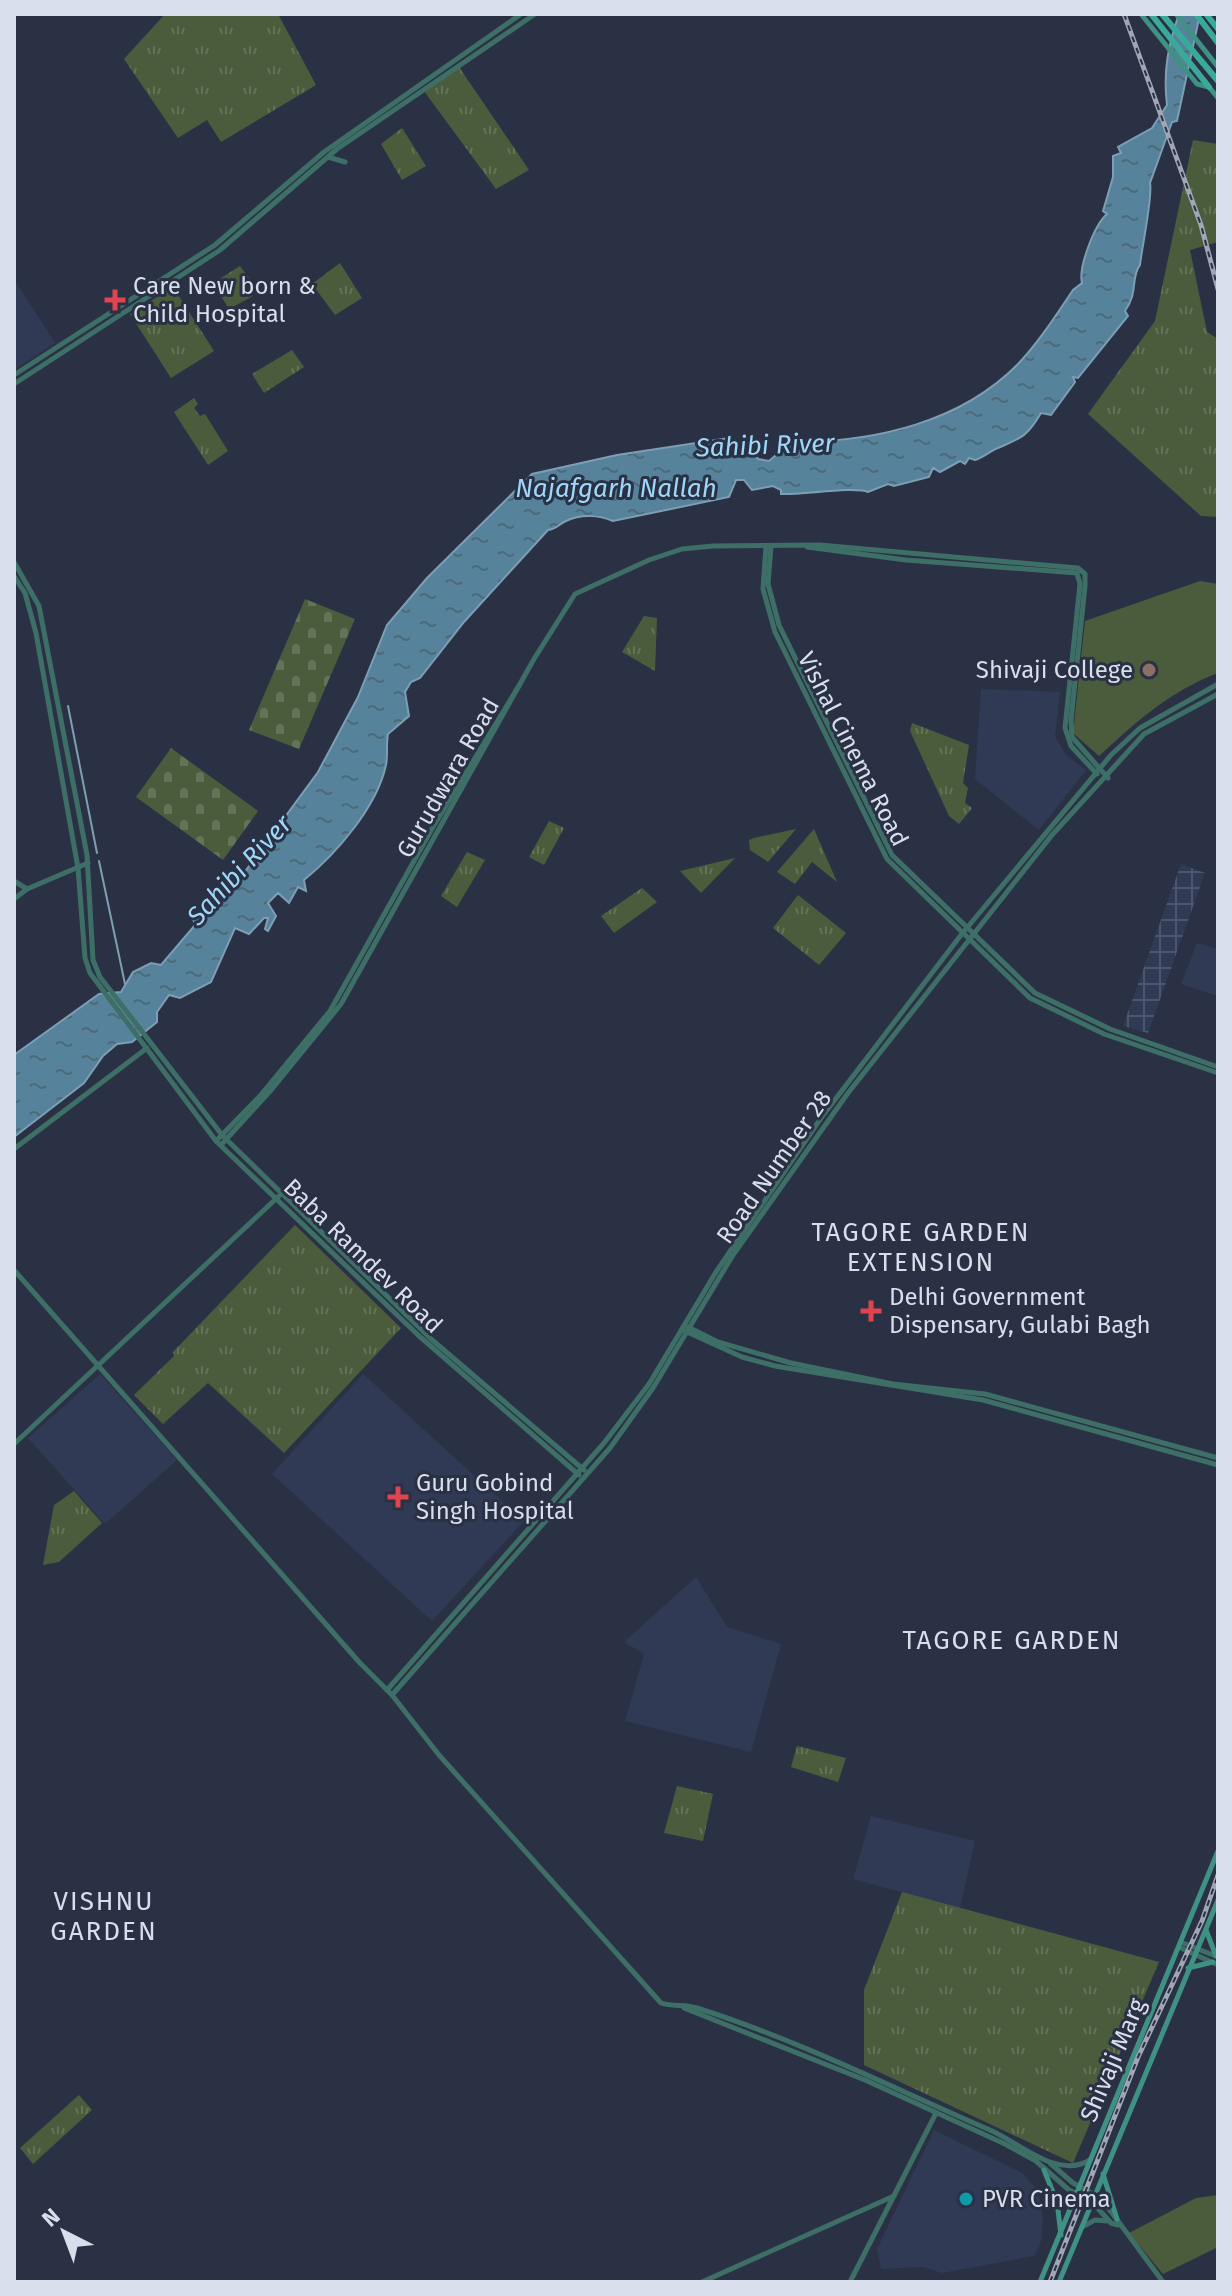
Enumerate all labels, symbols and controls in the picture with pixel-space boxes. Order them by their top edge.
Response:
place label: Care New born & Child Hospital [133,272,316,328]
marker: Care New born & Child Hospital [104,289,126,311]
water label: Sahibi River [694,428,836,463]
water label: Najafgarh Nallah [515,473,717,504]
street label: Vishal Cinema Road [792,647,914,851]
place label: Shivaji College [976,656,1133,684]
marker: Shivaji College [1140,661,1158,679]
street label: Gurudwara Road [391,693,505,863]
water label: Sahibi River [180,808,299,932]
street label: Road Number 28 [711,1085,837,1249]
street label: Baba Ramdev Road [278,1173,448,1339]
district label: TAGORE GARDEN EXTENSION [811,1217,1031,1278]
place label: Delhi Government Dispensary, Gulabi Bagh [889,1283,1151,1339]
marker: Delhi Government Dispensary, Gulabi Bagh [860,1300,882,1322]
place label: Guru Gobind Singh Hospital [416,1469,574,1525]
marker: Guru Gobind Singh Hospital [387,1486,409,1508]
district label: TAGORE GARDEN [902,1625,1122,1656]
district label: VISHNU GARDEN [50,1886,158,1947]
street label: Shivaji Marg [1074,1994,1152,2126]
place label: PVR Cinema [982,2185,1111,2213]
marker: PVR Cinema [957,2190,975,2208]
north arrow [24,2192,104,2272]
text: N [36,2203,65,2232]

